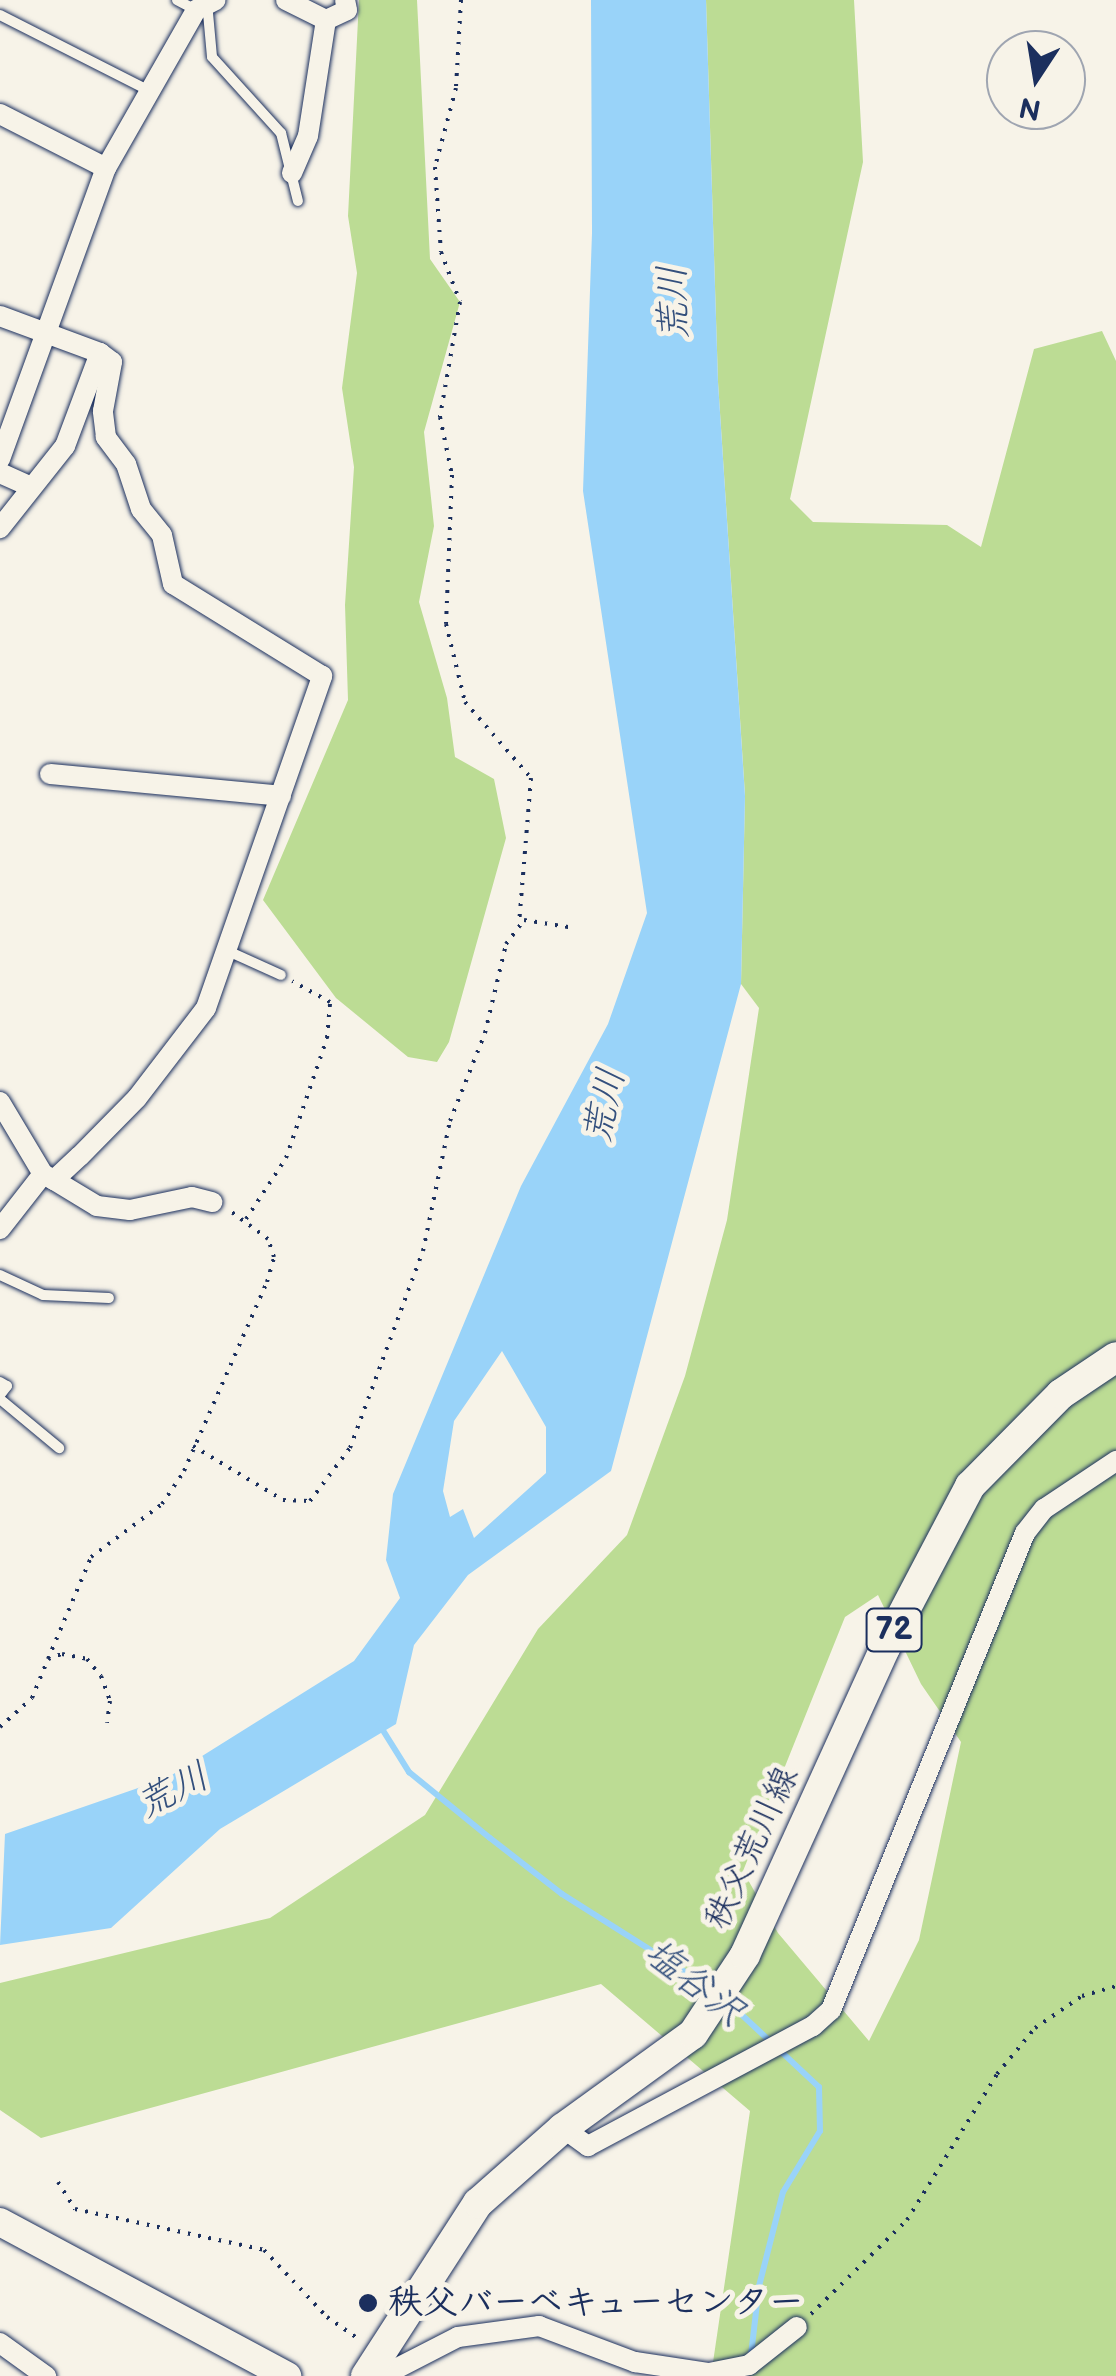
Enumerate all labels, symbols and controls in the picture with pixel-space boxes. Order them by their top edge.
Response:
north arrow [986,30,1086,130]
text: N [1016,90,1044,126]
water label: 荒川 [650,264,698,342]
water label: 荒川 [575,1064,635,1148]
road number: 72 [864,1603,924,1657]
water label: 荒川 [129,1753,217,1829]
street label: 秩父荒川線 [696,1760,808,1936]
water label: 塩谷沢 [635,1930,753,2036]
place label: 秩父バーベキューセンター [388,2282,807,2324]
marker: 秩父バーベキューセンター [357,2292,379,2314]

